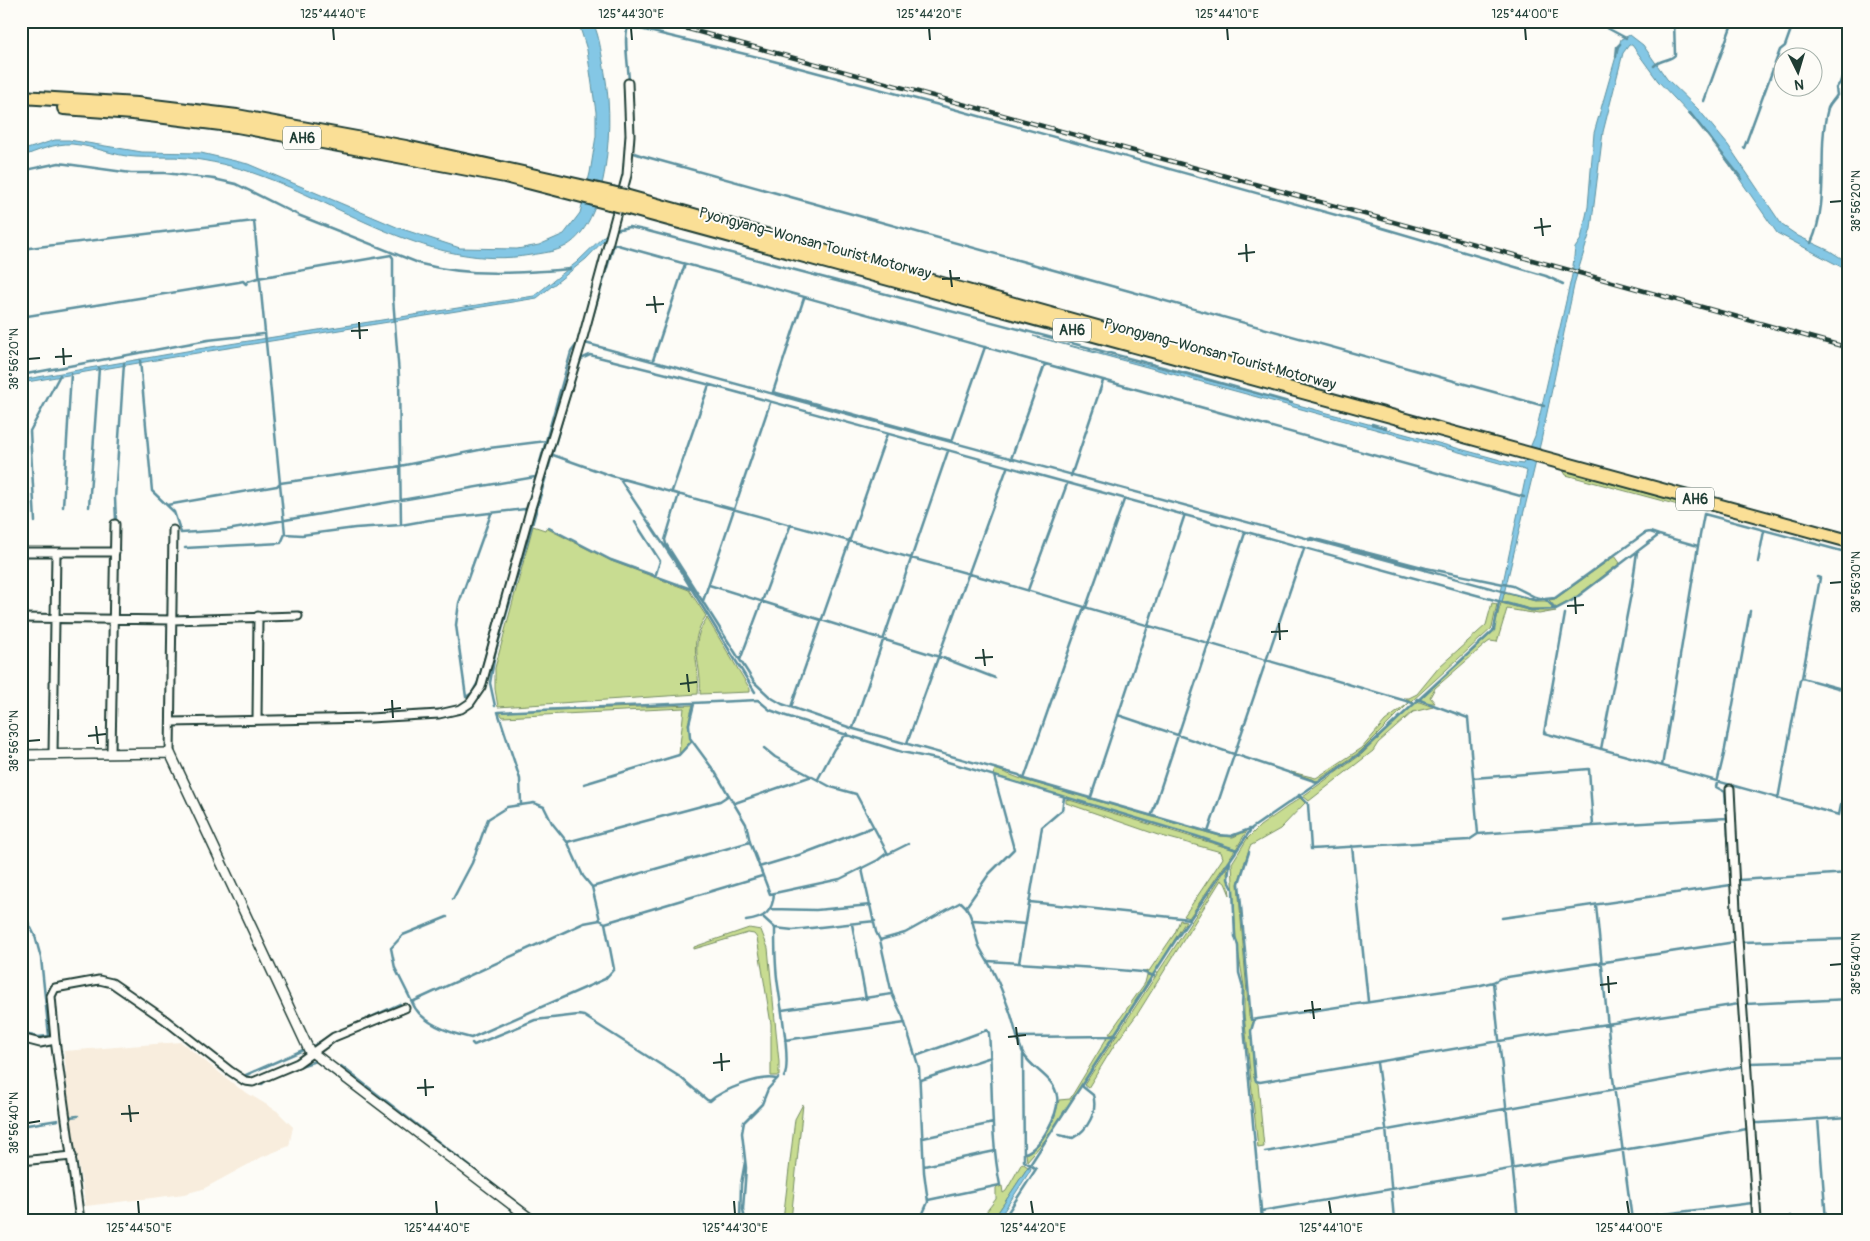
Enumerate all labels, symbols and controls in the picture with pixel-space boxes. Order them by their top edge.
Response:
text: 125°44'40"E [300,7,366,22]
text: 125°44'30"E [598,7,664,22]
text: 125°44'20"E [896,7,962,22]
text: 125°44'10"E [1195,7,1259,22]
text: 125°44'00"E [1492,7,1558,22]
north arrow [1772,48,1822,98]
text: N [1794,76,1805,93]
road number: AH6 [283,126,321,150]
text: 38°56'20"N [1849,170,1864,232]
street label: Pyongyang–Wonsan Tourist Motorway [697,203,934,284]
street label: Pyongyang–Wonsan Tourist Motorway [1102,314,1339,395]
road number: AH6 [1053,318,1091,342]
text: 38°56'20"N [7,328,22,390]
road number: AH6 [1676,488,1714,510]
text: 38°56'30"N [1849,551,1864,613]
text: 38°56'30"N [7,710,22,772]
text: 38°56'40"N [1849,933,1864,995]
text: 38°56'40"N [7,1092,22,1154]
text: 125°44'50"E [106,1221,172,1236]
text: 125°44'40"E [404,1221,470,1236]
text: 125°44'30"E [702,1221,768,1236]
text: 125°44'20"E [1000,1221,1066,1236]
text: 125°44'10"E [1299,1221,1363,1236]
text: 125°44'00"E [1596,1221,1662,1236]

